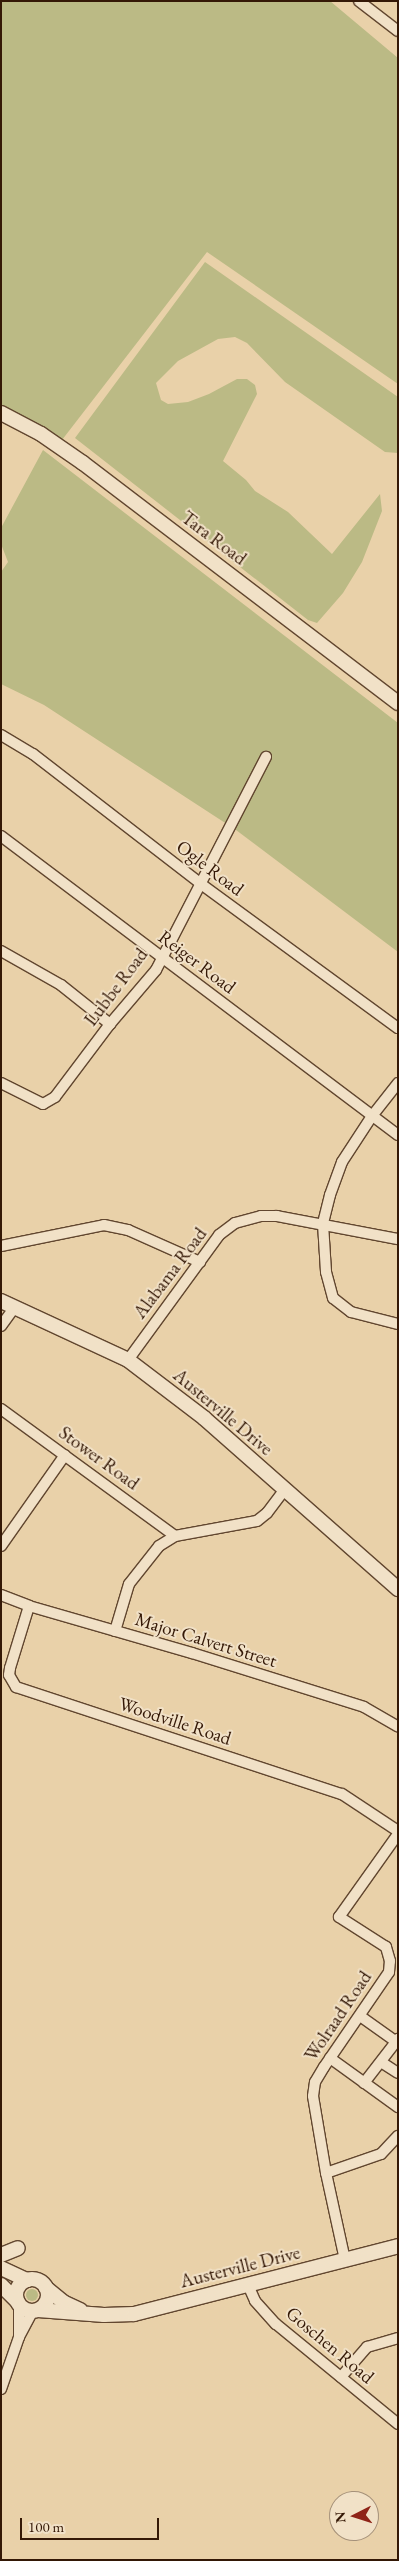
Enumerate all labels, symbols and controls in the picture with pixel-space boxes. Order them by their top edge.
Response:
street label: Tara Road [177,506,251,570]
street label: Ogle Road [172,835,248,901]
street label: Reiger Road [154,925,240,999]
street label: Lubbe Road [79,944,153,1030]
street label: Alabama Road [128,1223,212,1323]
street label: Austerville Drive [169,1364,277,1460]
street label: Stower Road [54,1421,144,1495]
street label: Major Calvert Street [133,1608,279,1672]
street label: Woodville Road [116,1692,234,1750]
street label: Wolraad Road [300,1967,376,2065]
street label: Austerville Drive [178,2241,302,2293]
street label: Goschen Road [281,2302,379,2388]
north arrow [329,2491,379,2541]
scale bar [22,2508,161,2540]
text: N [331,2511,350,2524]
text: 100 m [28,2517,64,2536]

